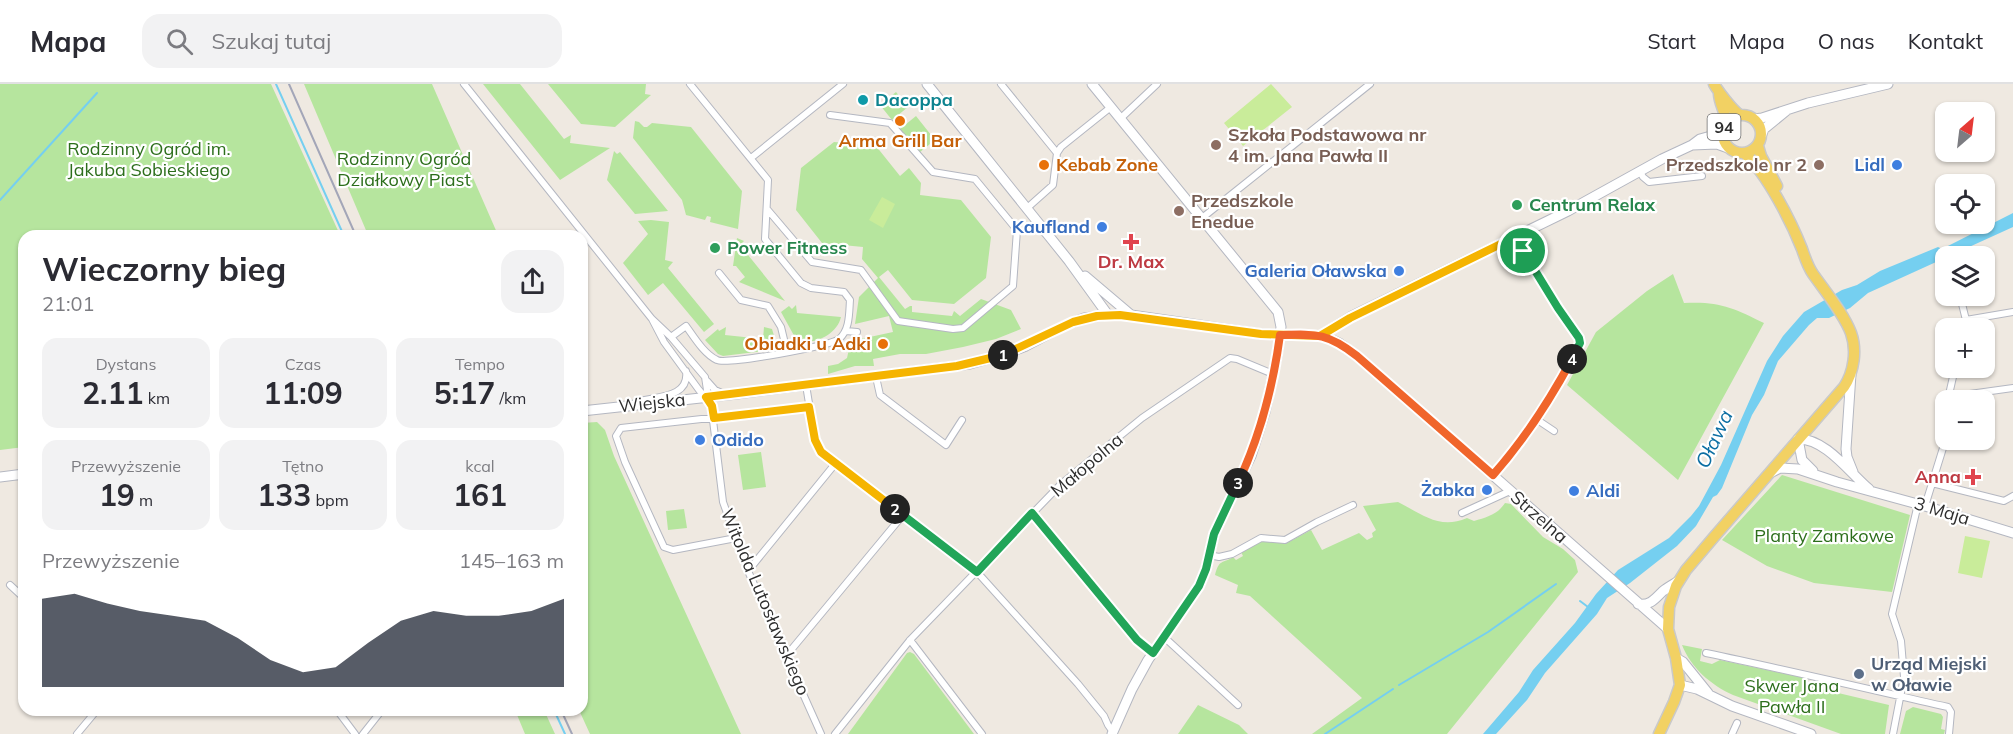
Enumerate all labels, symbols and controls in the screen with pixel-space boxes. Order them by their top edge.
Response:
search box [142,14,562,68]
text: Mapa [30,24,106,59]
icon: search [163,25,196,58]
text: Szukaj tutaj [211,27,331,55]
text: Start [1647,28,1696,54]
text: Mapa [1729,28,1785,54]
text: O nas [1818,28,1875,54]
text: Kontakt [1908,28,1983,54]
place label: Dacoppa [875,88,953,111]
marker: Dacoppa [856,93,870,107]
north arrow [1935,102,1995,162]
map controls [1935,102,1995,450]
marker: Arma Grill Bar [893,114,907,128]
road number: 94 [1708,114,1740,140]
place label: Szkoła Podstawowa nr 4 im. Jana Pawła II [1228,123,1427,167]
place label: Arma Grill Bar [839,129,962,152]
park label: Rodzinny Ogród im. Jakuba Sobieskiego [67,137,231,181]
marker: Szkoła Podstawowa nr 4 im. Jana Pawła II [1209,138,1223,152]
park label: Rodzinny Ogród Działkowy Piast [337,147,471,191]
place label: Kebab Zone [1056,153,1158,176]
place label: Przedszkole nr 2 [1666,153,1807,176]
place label: Lidl [1854,153,1885,176]
marker: Kebab Zone [1037,158,1051,172]
marker: Przedszkole nr 2 [1812,158,1826,172]
marker: Lidl [1890,158,1904,172]
button: locate [1935,174,1995,234]
place label: Przedszkole Enedue [1191,189,1294,233]
place label: Centrum Relax [1529,193,1656,216]
marker: Centrum Relax [1510,198,1524,212]
marker: Przedszkole Enedue [1172,204,1186,218]
place label: Kaufland [1012,215,1090,238]
marker: Kaufland [1095,220,1109,234]
pin [1497,225,1548,276]
icon: arrive [1506,234,1539,267]
marker: Dr. Max [1124,235,1138,249]
place label: Power Fitness [727,236,847,259]
marker: Power Fitness [708,241,722,255]
button: layers [1935,246,1995,306]
text: Wieczorny bieg [42,248,286,289]
button: share [501,250,564,313]
place label: Dr. Max [1098,250,1165,273]
place label: Galeria Oławska [1244,259,1387,282]
marker: Galeria Oławska [1392,264,1406,278]
text: 21:01 [42,291,95,316]
button: + [1935,318,1995,378]
place label: Obiadki u Adki [744,332,871,355]
marker: Obiadki u Adki [876,337,890,351]
pin: 1 [988,340,1018,370]
pin: 4 [1557,344,1587,374]
text: 1 [998,345,1008,365]
text: 4 [1567,349,1577,369]
text: Dystans [96,354,156,374]
text: Czas [285,354,321,374]
text: Tempo [455,354,505,374]
text: 2.11 [82,374,143,412]
text: 11:09 [263,374,343,412]
text: 5:17 [434,374,495,412]
text: km [143,388,170,408]
text: /km [495,388,526,408]
street label: Wiejska [617,388,687,417]
button: − [1935,390,1995,450]
water label: Oława [1689,406,1738,472]
place label: Odido [712,428,764,451]
street label: Małopolna [1046,428,1128,502]
marker: Odido [693,433,707,447]
text: Przewyższenie [71,456,181,476]
text: Tętno [282,456,324,476]
text: kcal [465,456,495,476]
place label: Anna [1915,465,1961,488]
pin: 3 [1223,468,1253,498]
marker: Anna [1966,470,1980,484]
text: 3 [1233,473,1243,493]
text: 19 [99,476,135,514]
text: 133 [257,476,311,514]
text: 161 [453,476,507,514]
place label: Żabka [1421,478,1475,501]
place label: Aldi [1586,479,1620,502]
marker: Żabka [1480,483,1494,497]
marker: Aldi [1567,484,1581,498]
street label: Strzelna [1506,485,1573,548]
text: m [135,490,153,510]
text: bpm [311,490,349,510]
street label: 3 Maja [1912,491,1973,530]
pin: 2 [880,494,910,524]
text: 2 [890,499,900,519]
street label: Witolda Lutosławskiego [716,505,815,699]
park label: Planty Zamkowe [1754,524,1894,547]
text: Przewyższenie [42,548,180,573]
text: 145–163 m [459,548,564,573]
place label: Urząd Miejski w Oławie [1871,652,1987,696]
marker: Urząd Miejski w Oławie [1852,667,1866,681]
park label: Skwer Jana Pawła II [1745,674,1839,718]

